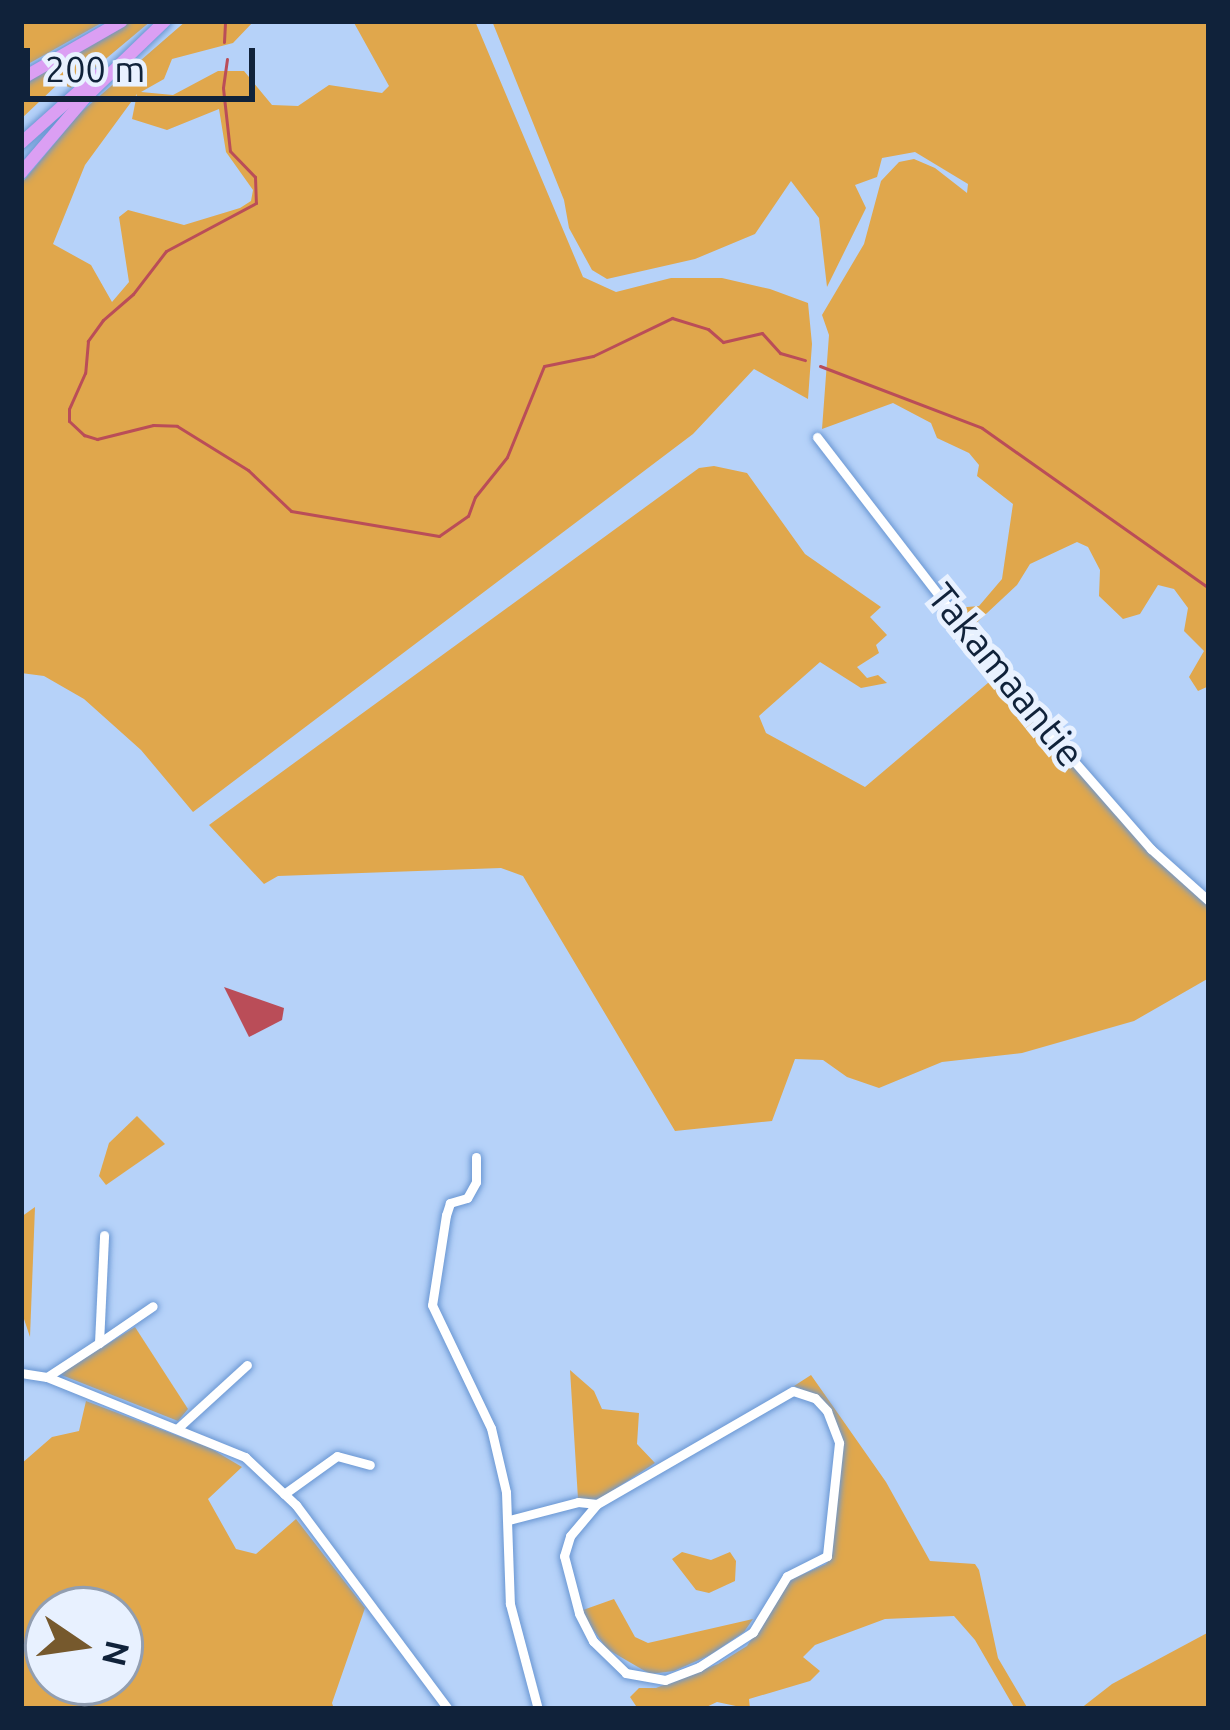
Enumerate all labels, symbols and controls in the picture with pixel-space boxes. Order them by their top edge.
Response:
scale bar [30,24,261,98]
text: 200 m [45,48,145,89]
street label: Takamaantie [918,574,1094,776]
north arrow [24,1586,144,1706]
text: N [96,1637,137,1670]

